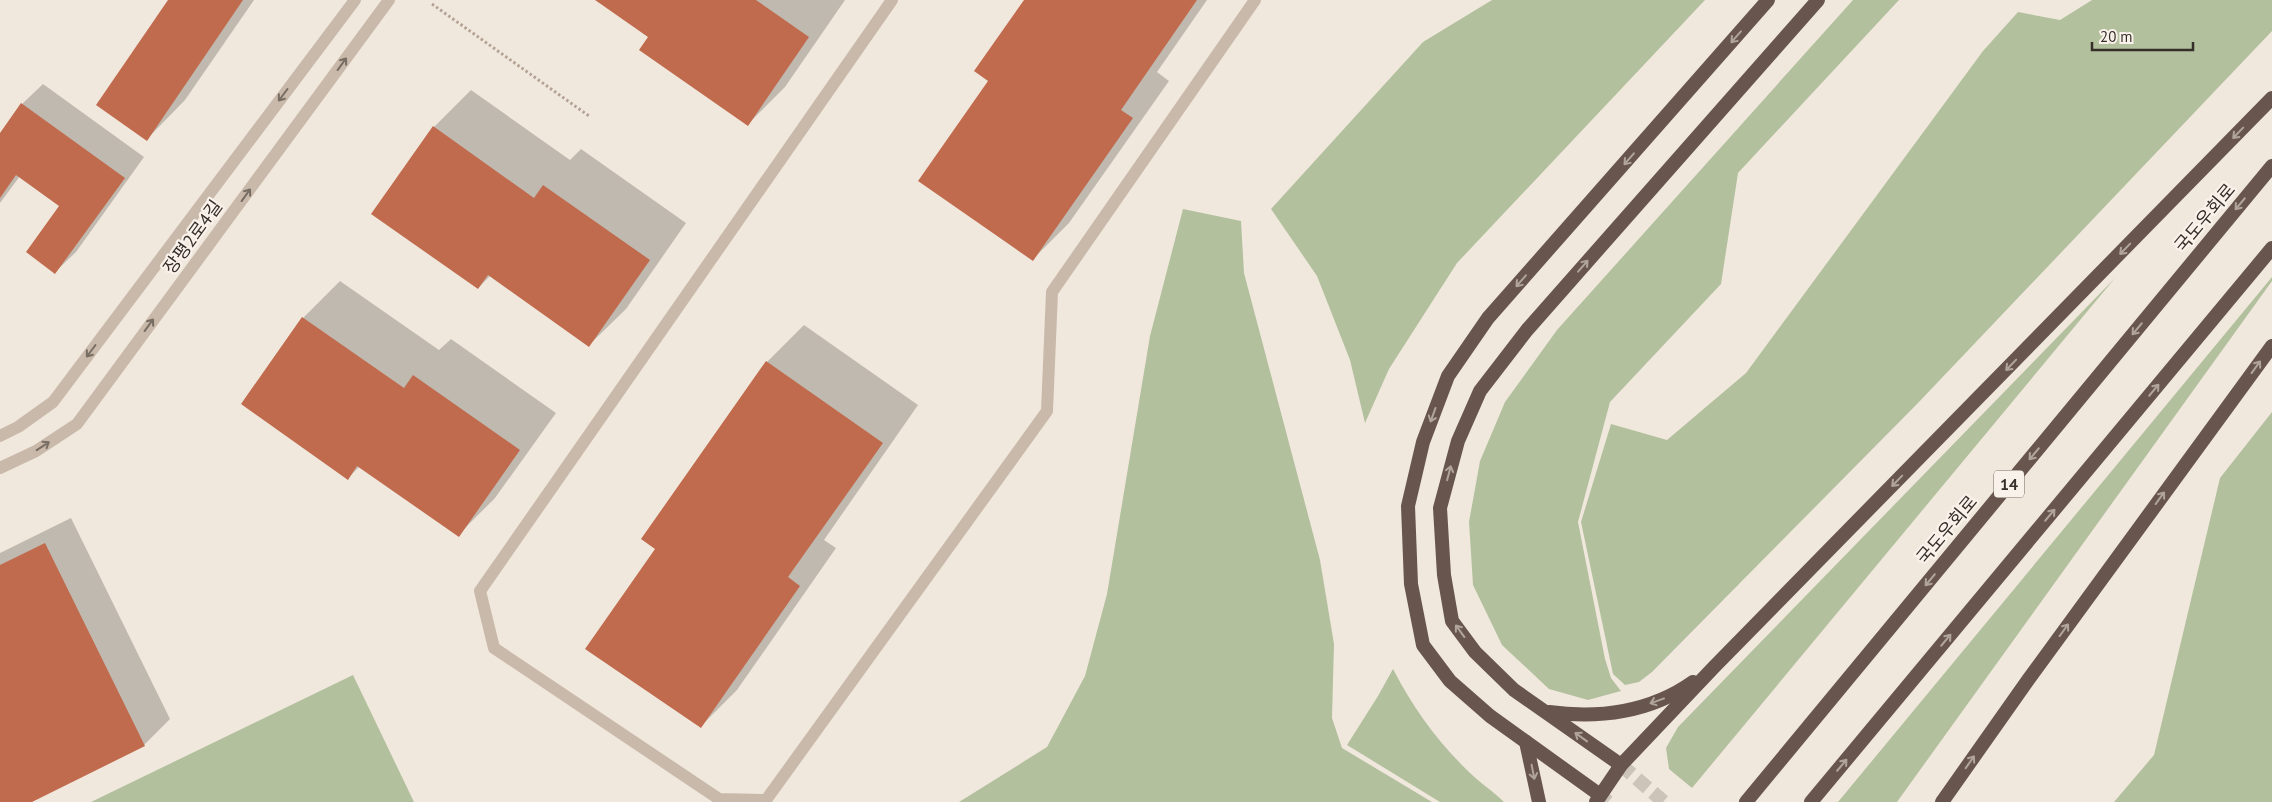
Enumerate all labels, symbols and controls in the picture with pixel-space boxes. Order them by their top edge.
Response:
scale bar [2092,20,2193,52]
text: 20 m [2100,27,2133,46]
one-way arrow [1730,30,1742,43]
one-way arrow [337,58,348,71]
one-way arrow [278,88,289,101]
one-way arrow [2232,126,2244,139]
one-way arrow [1623,152,1634,165]
street label: 국도우회로 [2169,179,2240,257]
one-way arrow [241,188,251,202]
street label: 장평2로4길 [158,195,227,278]
one-way arrow [2235,197,2246,210]
one-way arrow [2118,243,2131,255]
one-way arrow [1578,260,1589,273]
one-way arrow [1515,274,1527,287]
one-way arrow [144,319,155,332]
one-way arrow [2132,322,2143,335]
one-way arrow [86,344,96,358]
one-way arrow [2005,359,2017,371]
one-way arrow [2251,360,2261,374]
one-way arrow [2149,384,2160,397]
one-way arrow [1428,407,1437,423]
one-way arrow [36,441,50,451]
one-way arrow [2028,448,2039,461]
one-way arrow [1445,465,1455,481]
road number: 14 [1994,470,2024,498]
one-way arrow [1891,475,1903,487]
street label: 국도우회로 [1911,491,1982,569]
one-way arrow [2154,492,2165,505]
one-way arrow [2045,508,2056,521]
one-way arrow [1925,573,1936,586]
one-way arrow [2059,623,2069,637]
one-way arrow [1455,624,1465,638]
one-way arrow [1941,633,1952,646]
one-way arrow [1650,697,1665,706]
one-way arrow [1575,731,1589,742]
one-way arrow [1965,755,1975,769]
one-way arrow [1837,758,1848,771]
one-way arrow [1529,763,1539,779]

